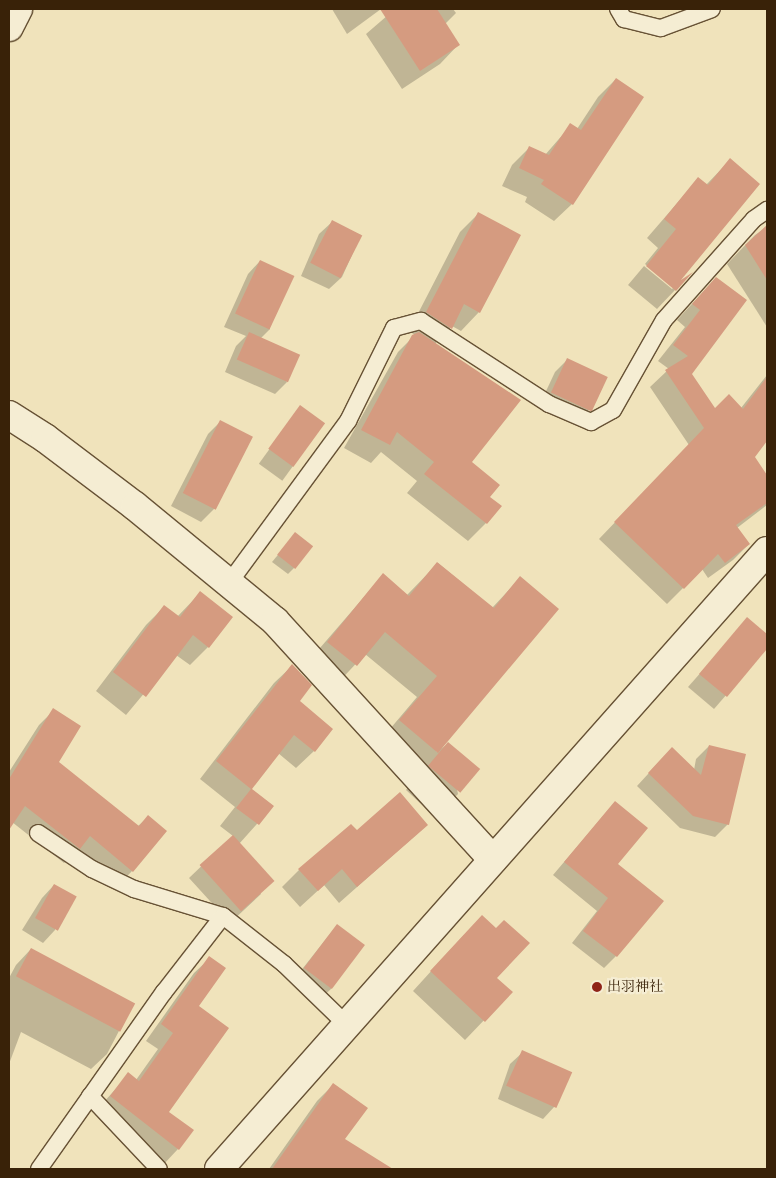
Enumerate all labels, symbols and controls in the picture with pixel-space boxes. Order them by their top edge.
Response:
place label: 出羽神社 [607,979,663,995]
marker: 出羽神社 [591,981,603,993]

